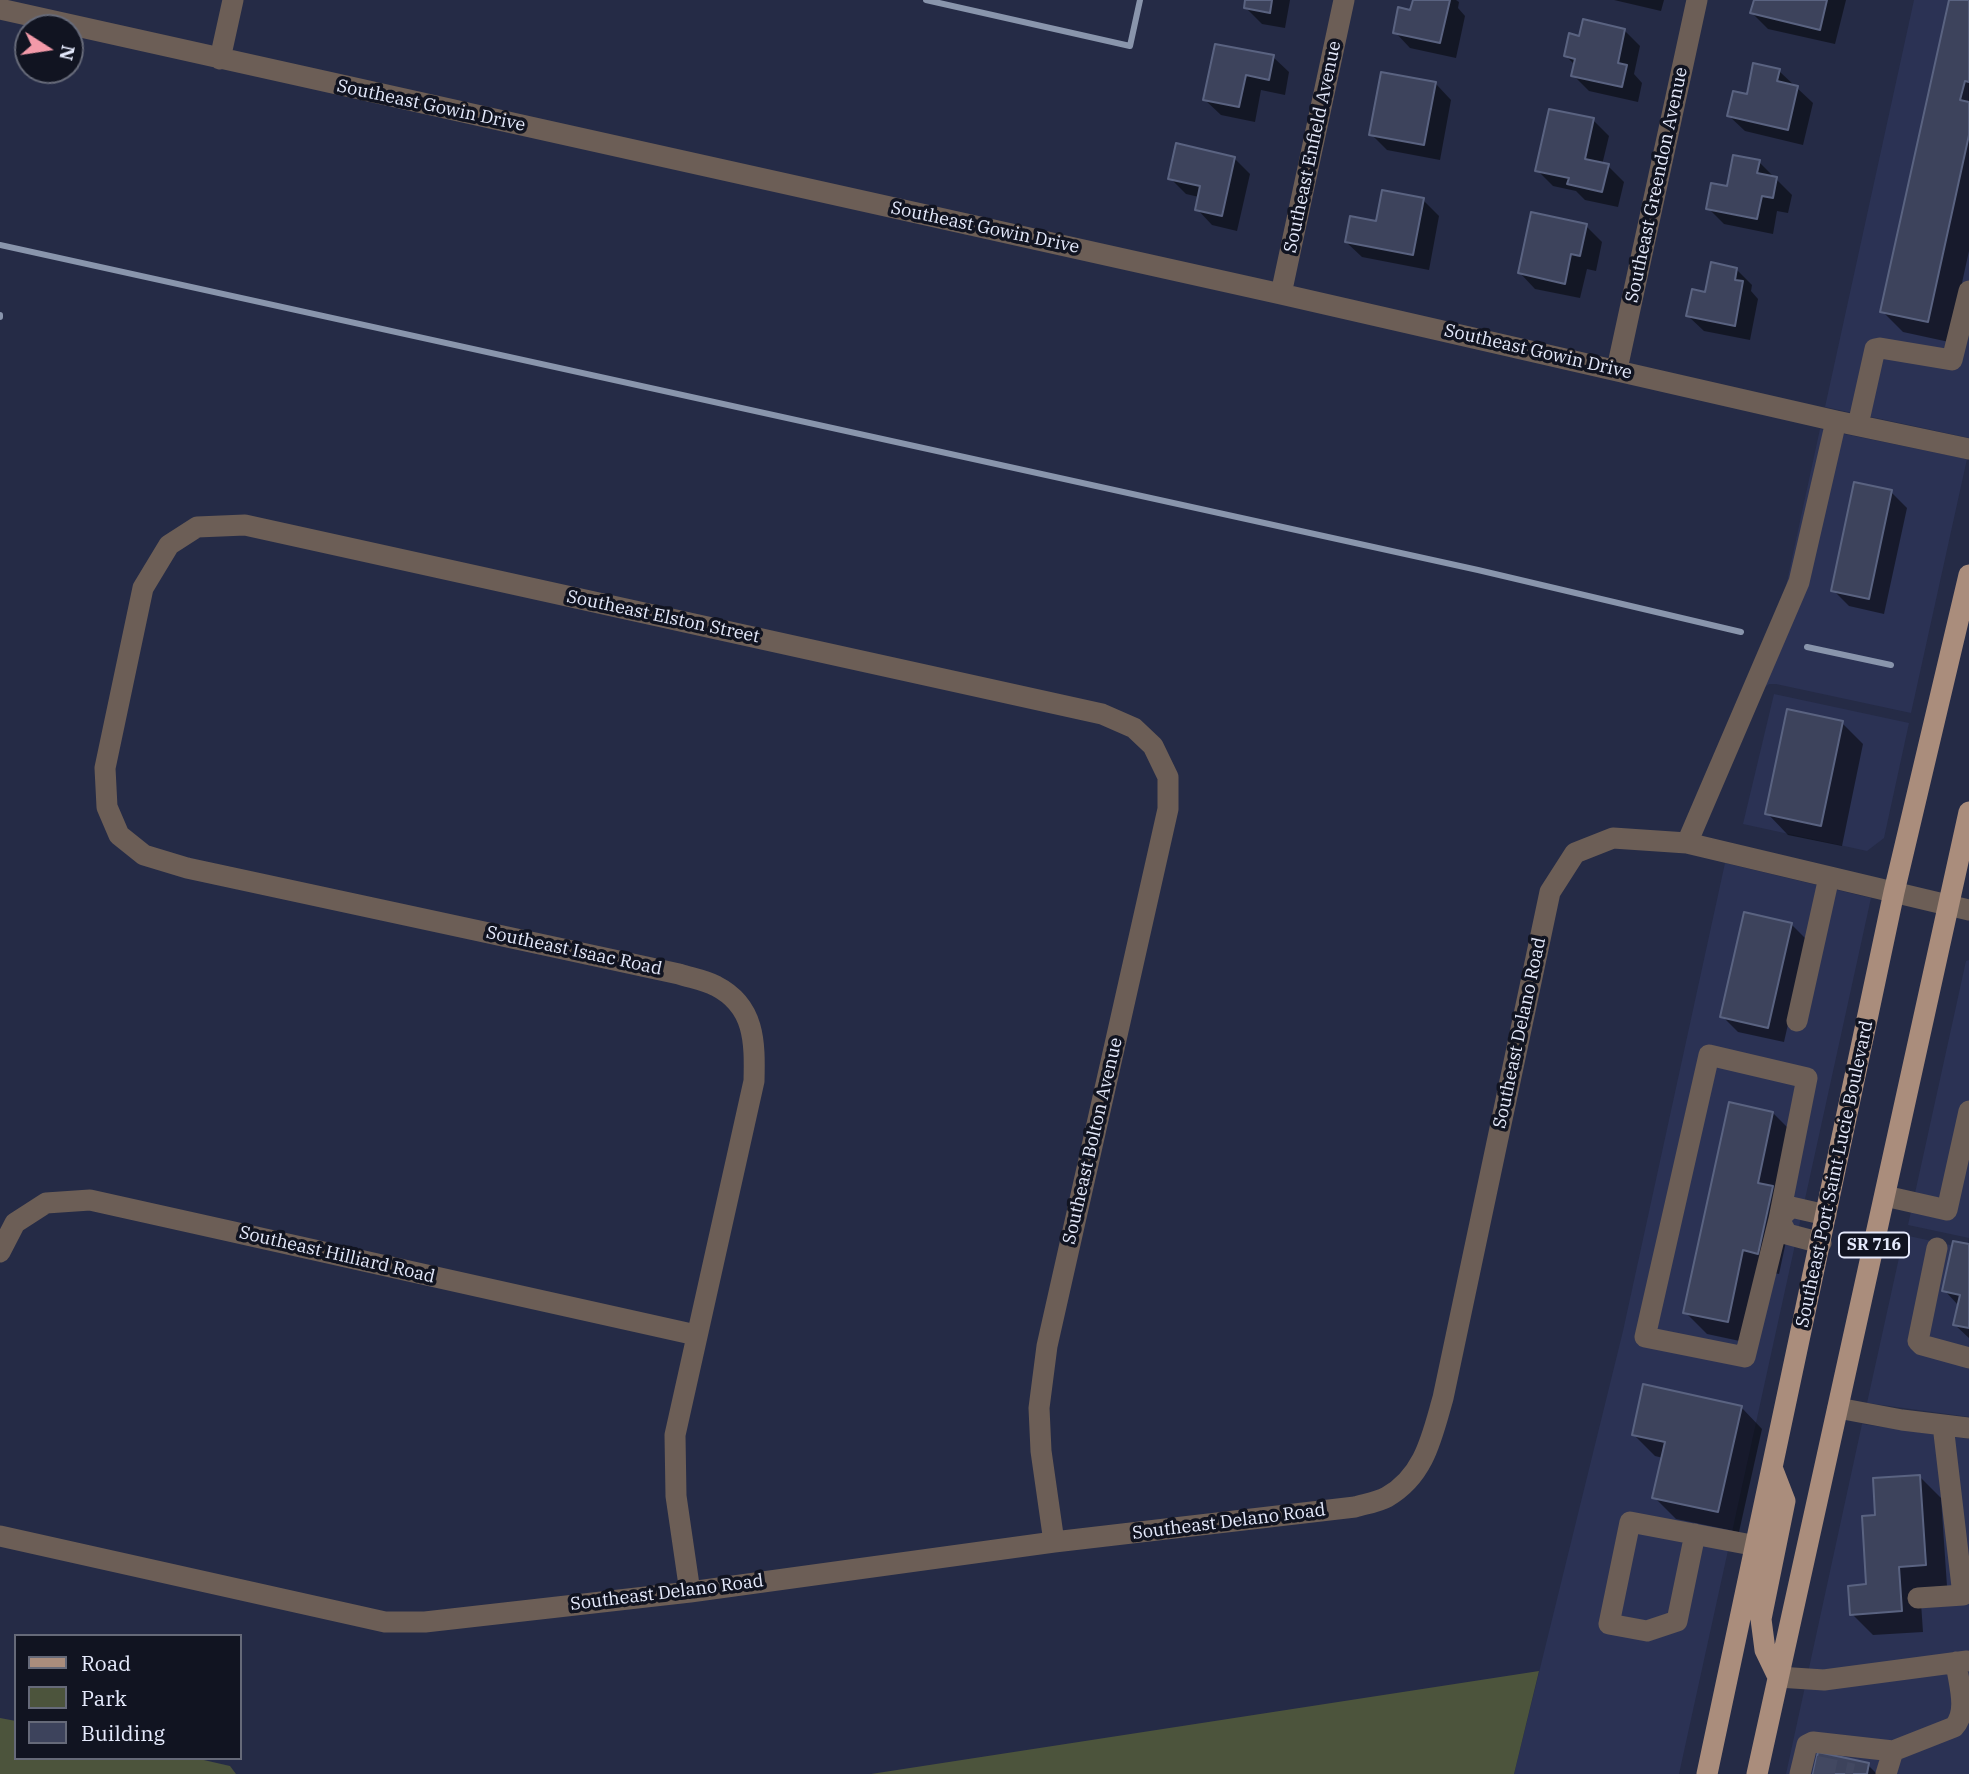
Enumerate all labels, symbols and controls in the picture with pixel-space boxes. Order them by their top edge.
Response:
north arrow [14,14,84,84]
street label: Southeast Enfield Avenue [1280,39,1346,255]
text: N [54,43,81,63]
street label: Southeast Greendon Avenue [1621,65,1693,305]
street label: Southeast Gowin Drive [335,75,527,137]
street label: Southeast Gowin Drive [889,197,1081,259]
street label: Southeast Gowin Drive [1442,320,1634,384]
street label: Southeast Elston Street [565,586,761,648]
street label: Southeast Isaac Road [484,922,664,980]
street label: Southeast Delano Road [1489,936,1551,1130]
street label: Southeast Port Saint Lucie Boulevard [1792,1019,1878,1329]
street label: Southeast Bolton Avenue [1059,1036,1127,1246]
street label: Southeast Hilliard Road [237,1222,437,1288]
road number: SR 716 [1839,1232,1909,1258]
street label: Southeast Delano Road [1131,1499,1327,1545]
street label: Southeast Delano Road [569,1570,765,1616]
legend [14,1634,242,1760]
text: Road [81,1649,131,1677]
text: Park [81,1684,127,1712]
text: Building [81,1719,165,1747]

